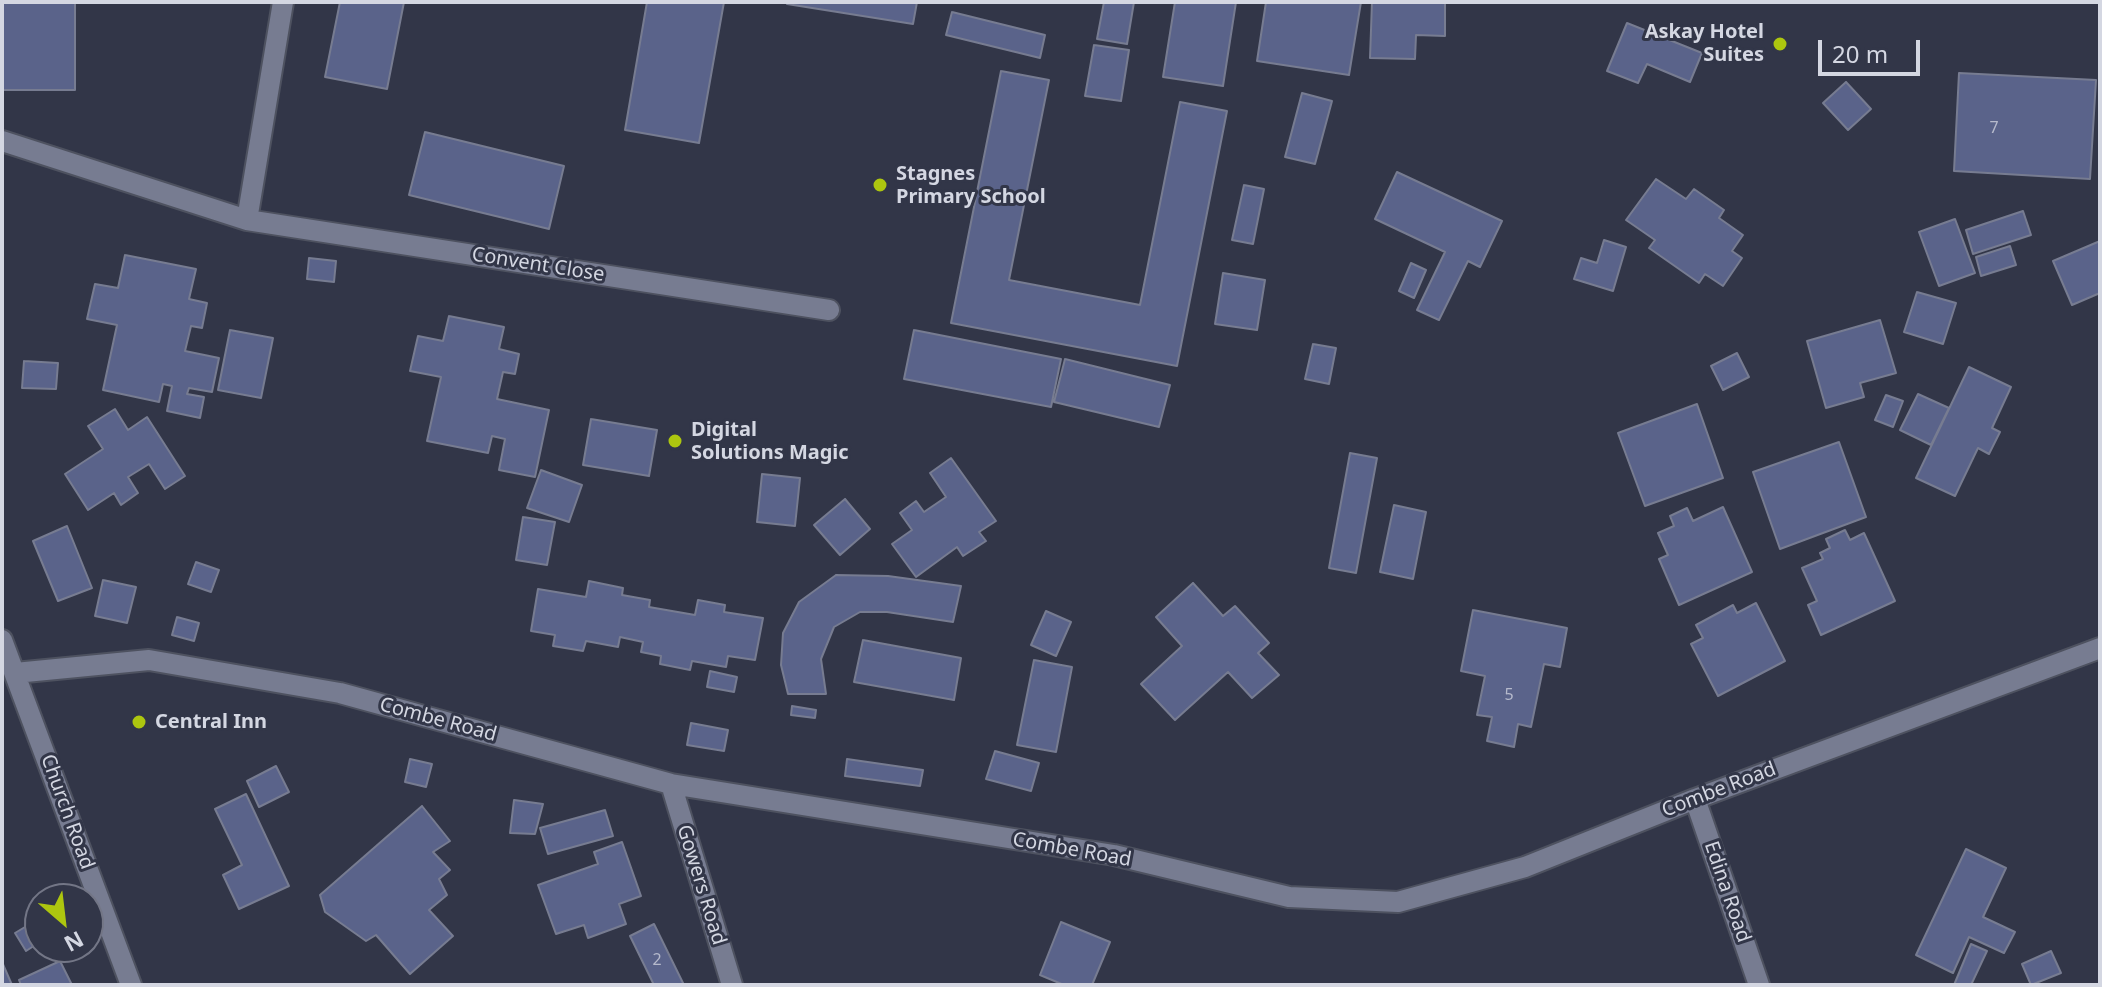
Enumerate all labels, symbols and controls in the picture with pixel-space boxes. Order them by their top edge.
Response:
place label: Askay Hotel Suites [1645,20,1764,67]
scale bar [1822,24,1924,74]
marker: Askay Hotel Suites [1771,35,1789,53]
text: 20 m [1832,37,1888,70]
house number: 7 [1989,118,1999,138]
place label: Stagnes Primary School [896,162,1046,209]
marker: Stagnes Primary School [871,176,889,194]
street label: Convent Close [470,243,606,287]
place label: Digital Solutions Magic [691,418,849,465]
marker: Digital Solutions Magic [666,432,684,450]
house number: 5 [1504,685,1514,705]
street label: Combe Road [377,693,499,747]
place label: Central Inn [155,710,267,734]
marker: Central Inn [130,713,148,731]
street label: Church Road [35,751,99,873]
street label: Combe Road [1659,757,1779,823]
street label: Gowers Road [671,822,731,948]
street label: Combe Road [1011,828,1133,872]
street label: Edina Road [1698,838,1756,946]
north arrow [24,883,104,963]
text: N [59,925,89,960]
house number: 2 [652,950,662,970]

